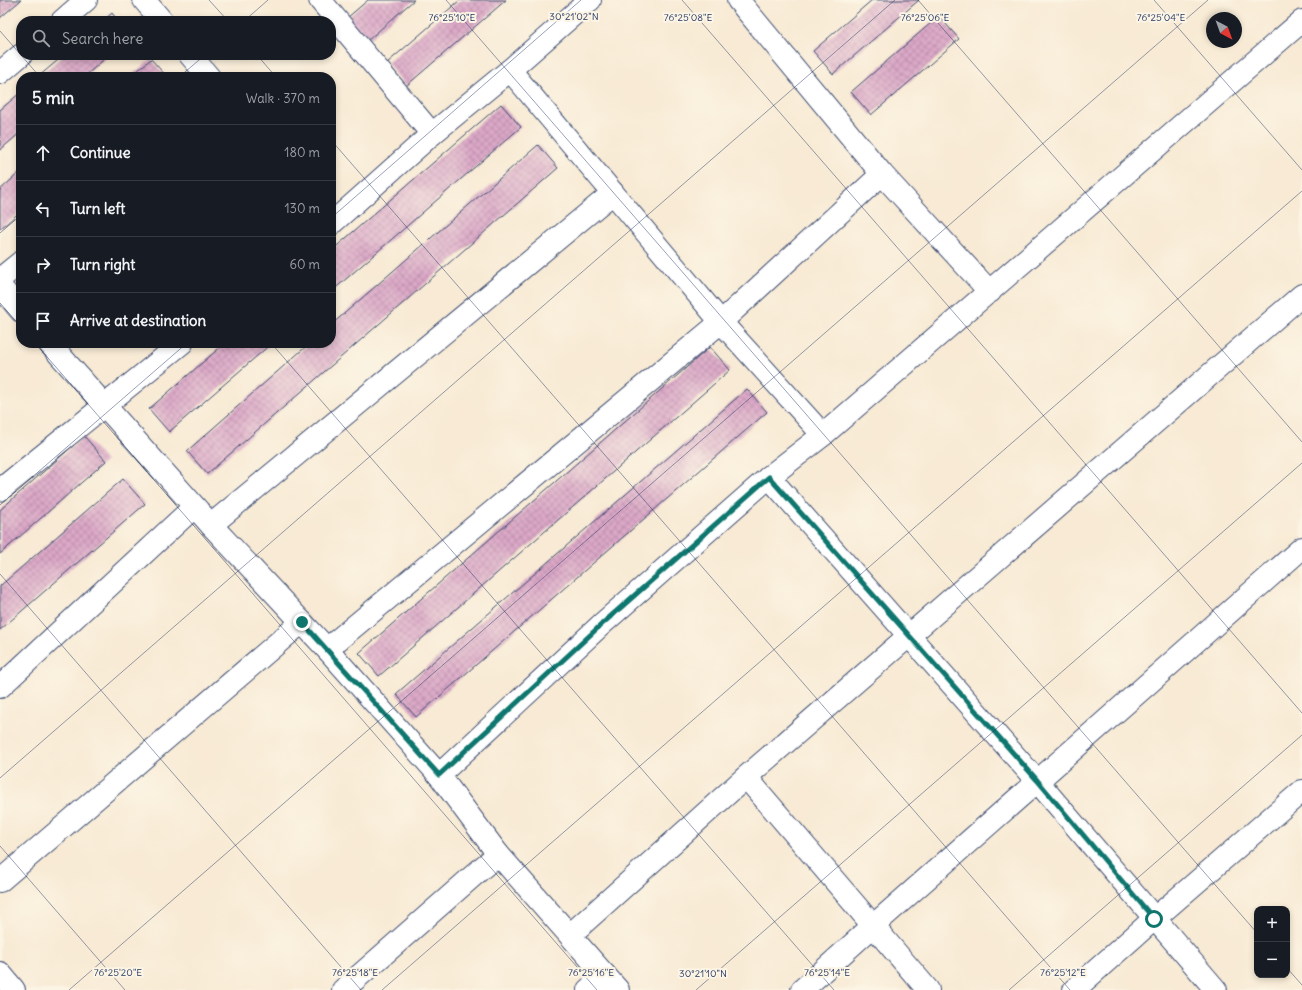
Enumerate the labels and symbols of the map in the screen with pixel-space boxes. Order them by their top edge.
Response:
text: 30°21'02"N [549,10,599,23]
text: 76°25'10"E [429,11,476,24]
text: 76°25'08"E [664,11,712,24]
text: 76°25'06"E [901,11,949,24]
text: 76°25'04"E [1137,11,1185,24]
north arrow [1206,12,1242,48]
route end [293,613,311,631]
route start [1145,910,1163,928]
text: 76°25'20"E [94,966,142,979]
text: 76°25'18"E [332,966,378,979]
text: 76°25'16"E [568,966,614,979]
text: 76°25'14"E [804,966,850,979]
text: 76°25'12"E [1040,966,1086,979]
text: 30°21'10"N [679,967,727,980]

